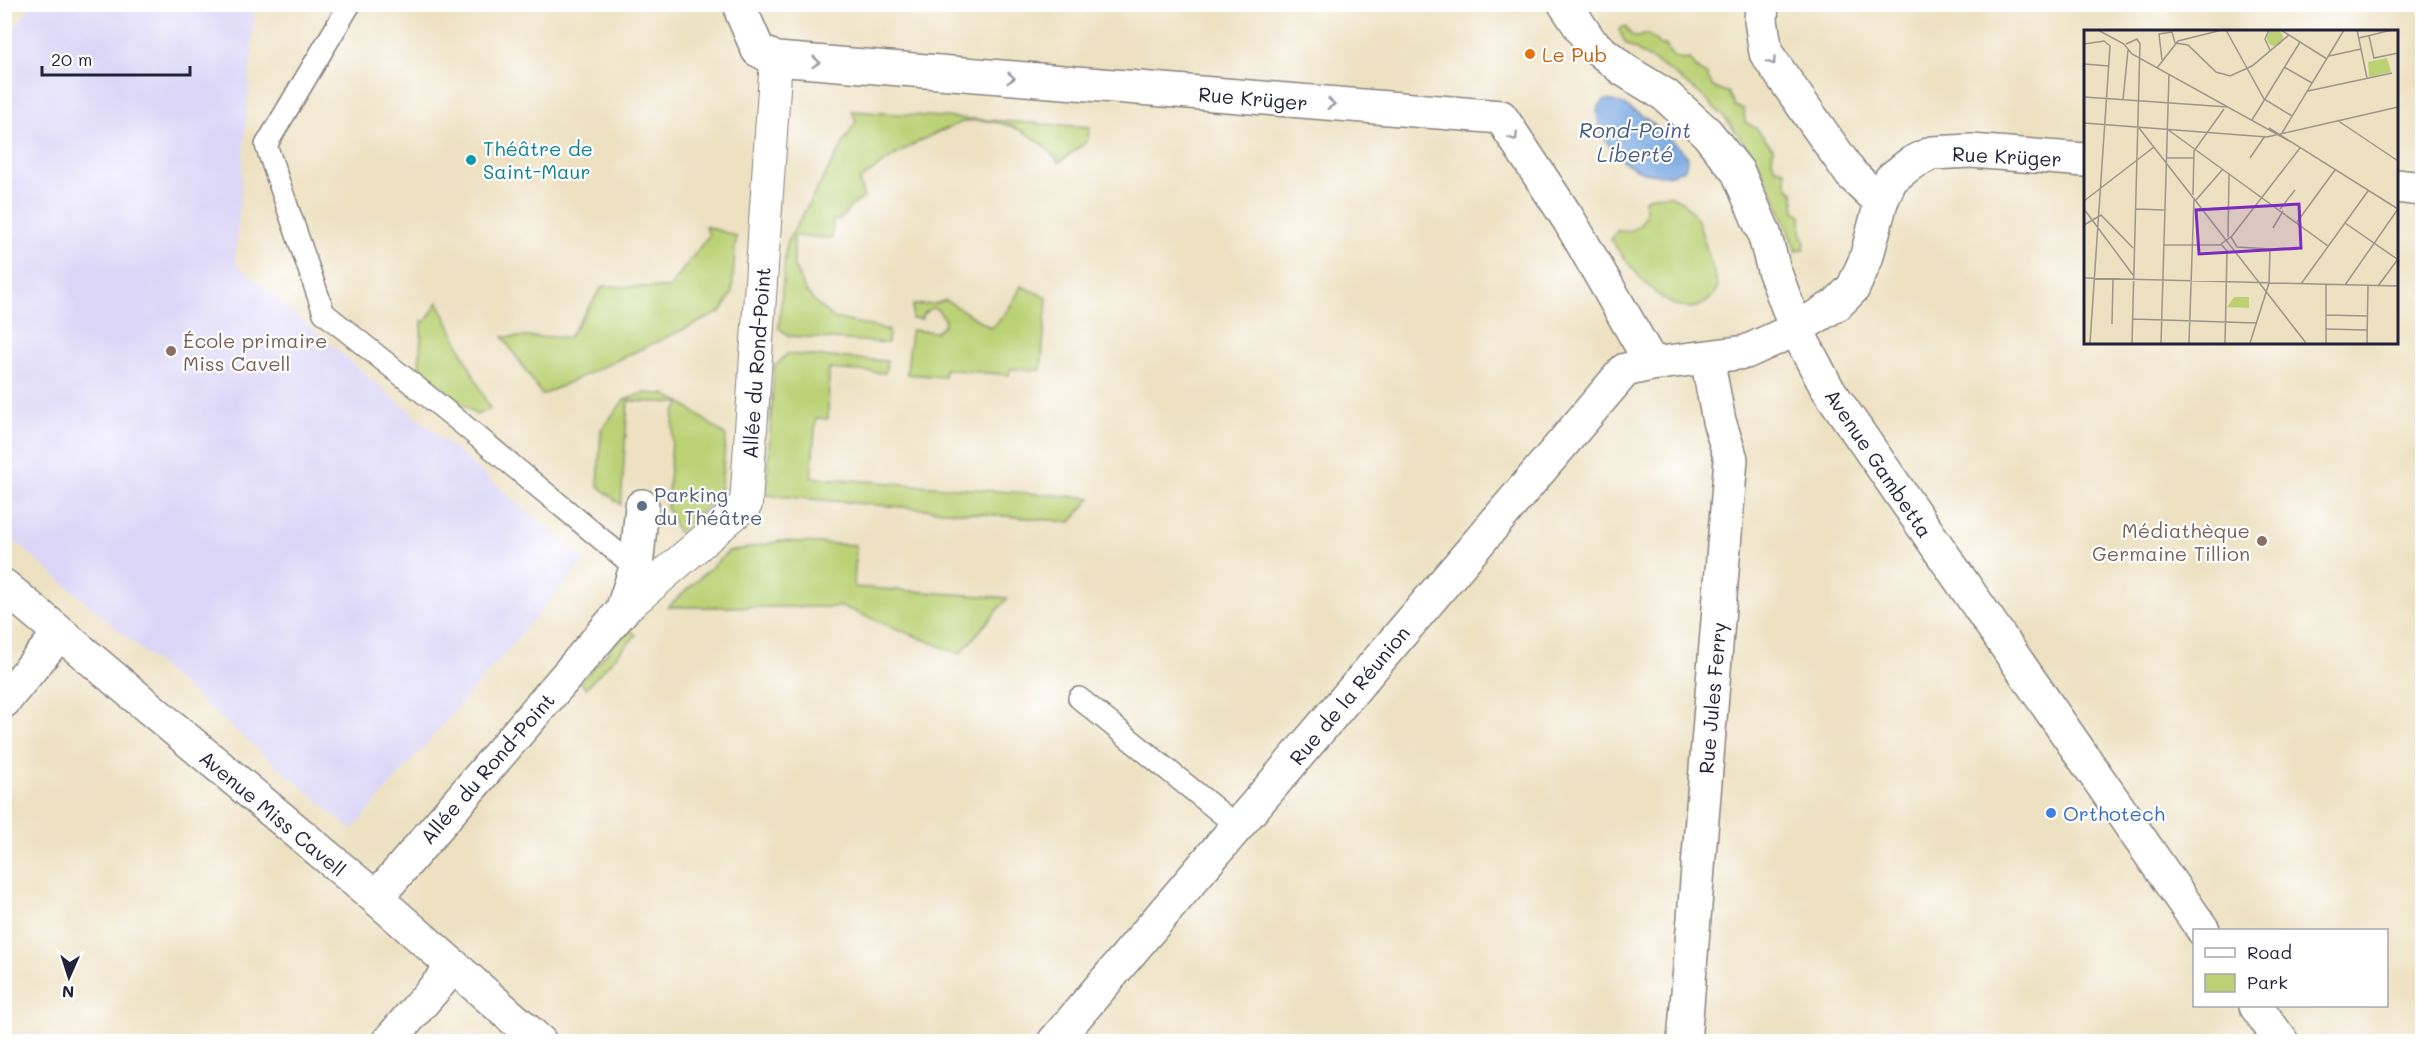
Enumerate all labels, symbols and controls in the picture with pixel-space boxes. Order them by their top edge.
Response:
inset map [2084,30,2397,344]
scale bar [42,39,190,77]
place label: Le Pub [1542,41,1607,67]
text: 20 m [51,47,92,71]
marker: Le Pub [1523,47,1537,61]
one-way arrow [1765,54,1776,65]
one-way arrow [812,56,821,69]
one-way arrow [1006,71,1015,84]
street label: Rue Krüger [1197,80,1309,116]
one-way arrow [1326,97,1335,110]
water label: Rond-Point Liberté [1579,116,1691,167]
one-way arrow [1507,130,1518,141]
place label: Théâtre de Saint-Maur [483,135,593,184]
street label: Rue Krüger [1952,140,2062,172]
marker: Théâtre de Saint-Maur [464,153,478,167]
street label: Allée du Rond-Point [736,266,776,460]
place label: École primaire Miss Cavell [183,327,327,376]
marker: École primaire Miss Cavell [164,344,178,358]
street label: Avenue Gambetta [1820,384,1938,542]
place label: Parking du Théâtre [654,481,763,530]
marker: Parking du Théâtre [635,499,649,513]
place label: Médiathèque Germaine Tillion [2092,517,2250,566]
marker: Médiathèque Germaine Tillion [2255,534,2269,548]
street label: Rue de la Réunion [1283,620,1415,770]
street label: Rue Jules Ferry [1692,621,1732,775]
street label: Allée du Rond-Point [414,687,560,849]
street label: Avenue Miss Cavell [194,744,352,882]
place label: Orthotech [2063,800,2165,826]
marker: Orthotech [2044,806,2058,820]
legend [2193,929,2388,1007]
text: Road [2247,940,2292,964]
north arrow [39,947,99,1007]
text: Park [2247,970,2288,994]
text: N [62,982,75,1003]

